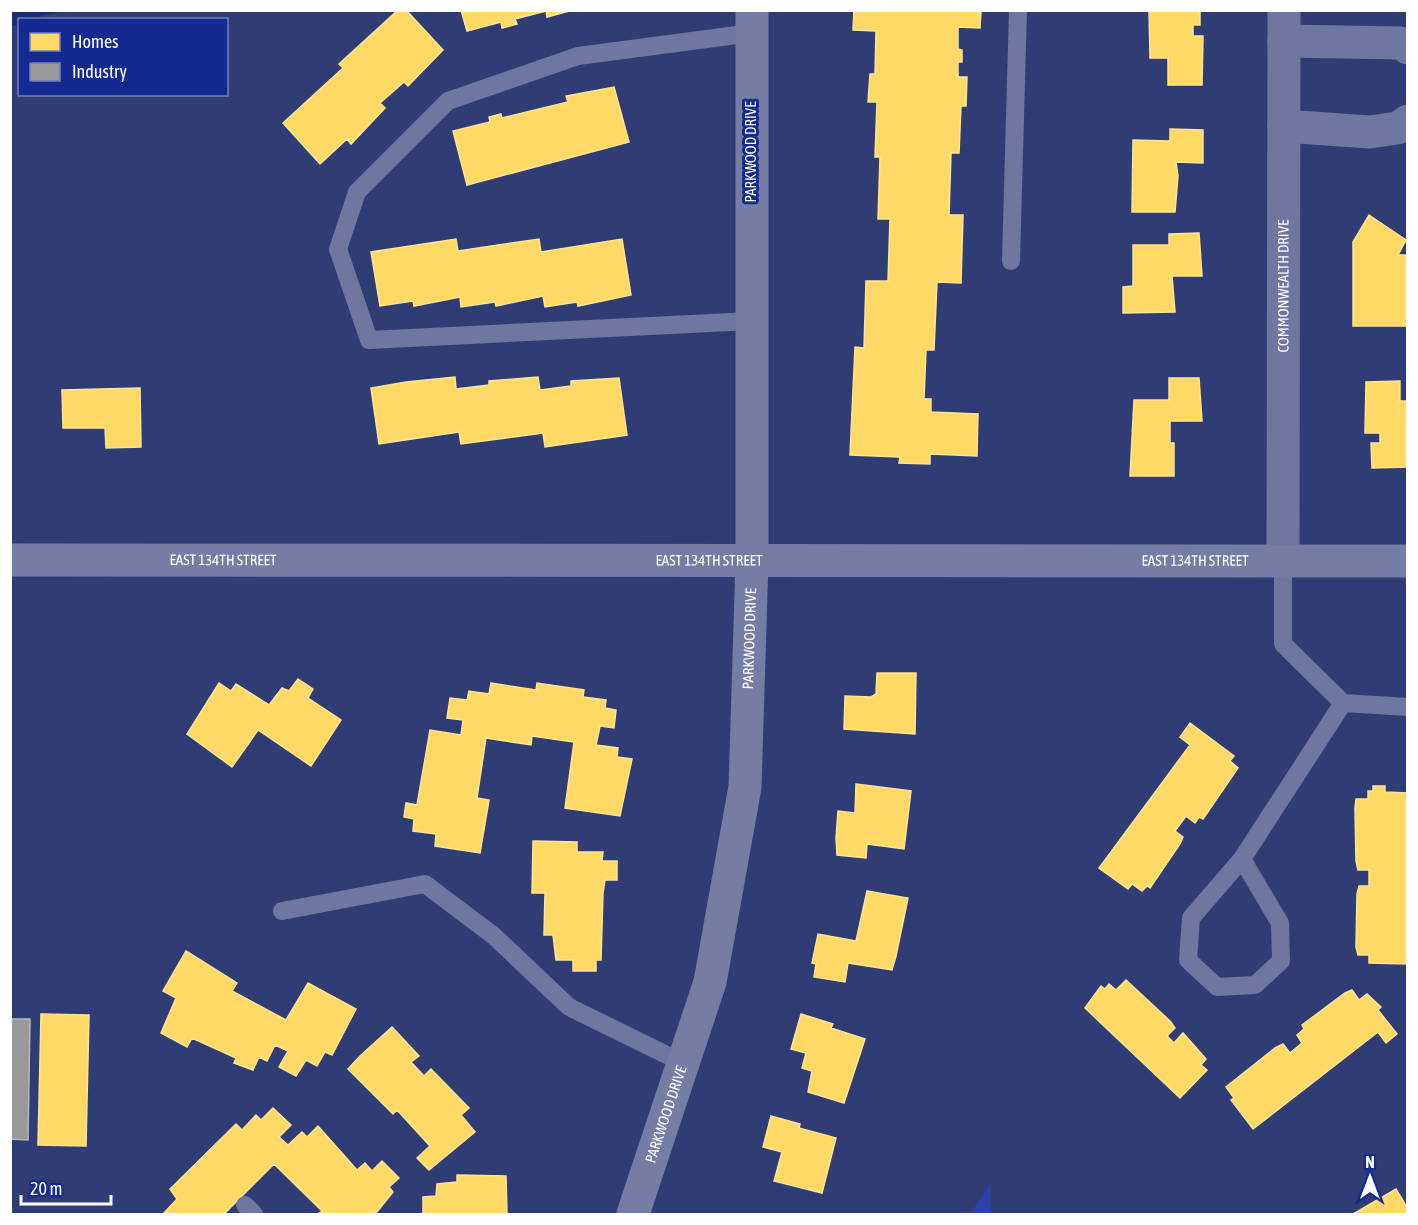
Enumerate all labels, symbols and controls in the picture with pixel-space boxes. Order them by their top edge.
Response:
legend [18,18,228,96]
text: Homes [72,31,118,52]
text: Industry [72,61,127,82]
street label: PARKWOOD DRIVE [742,101,759,203]
street label: COMMONWEALTH DRIVE [1274,219,1292,352]
street label: EAST 134TH STREET [169,551,277,568]
street label: EAST 134TH STREET [655,551,763,569]
street label: EAST 134TH STREET [1141,552,1249,569]
street label: PARKWOOD DRIVE [739,587,759,689]
street label: PARKWOOD DRIVE [642,1063,690,1165]
north arrow [1340,1147,1400,1207]
text: N [1365,1153,1375,1171]
scale bar [21,1168,111,1206]
text: 20 m [30,1178,62,1199]

